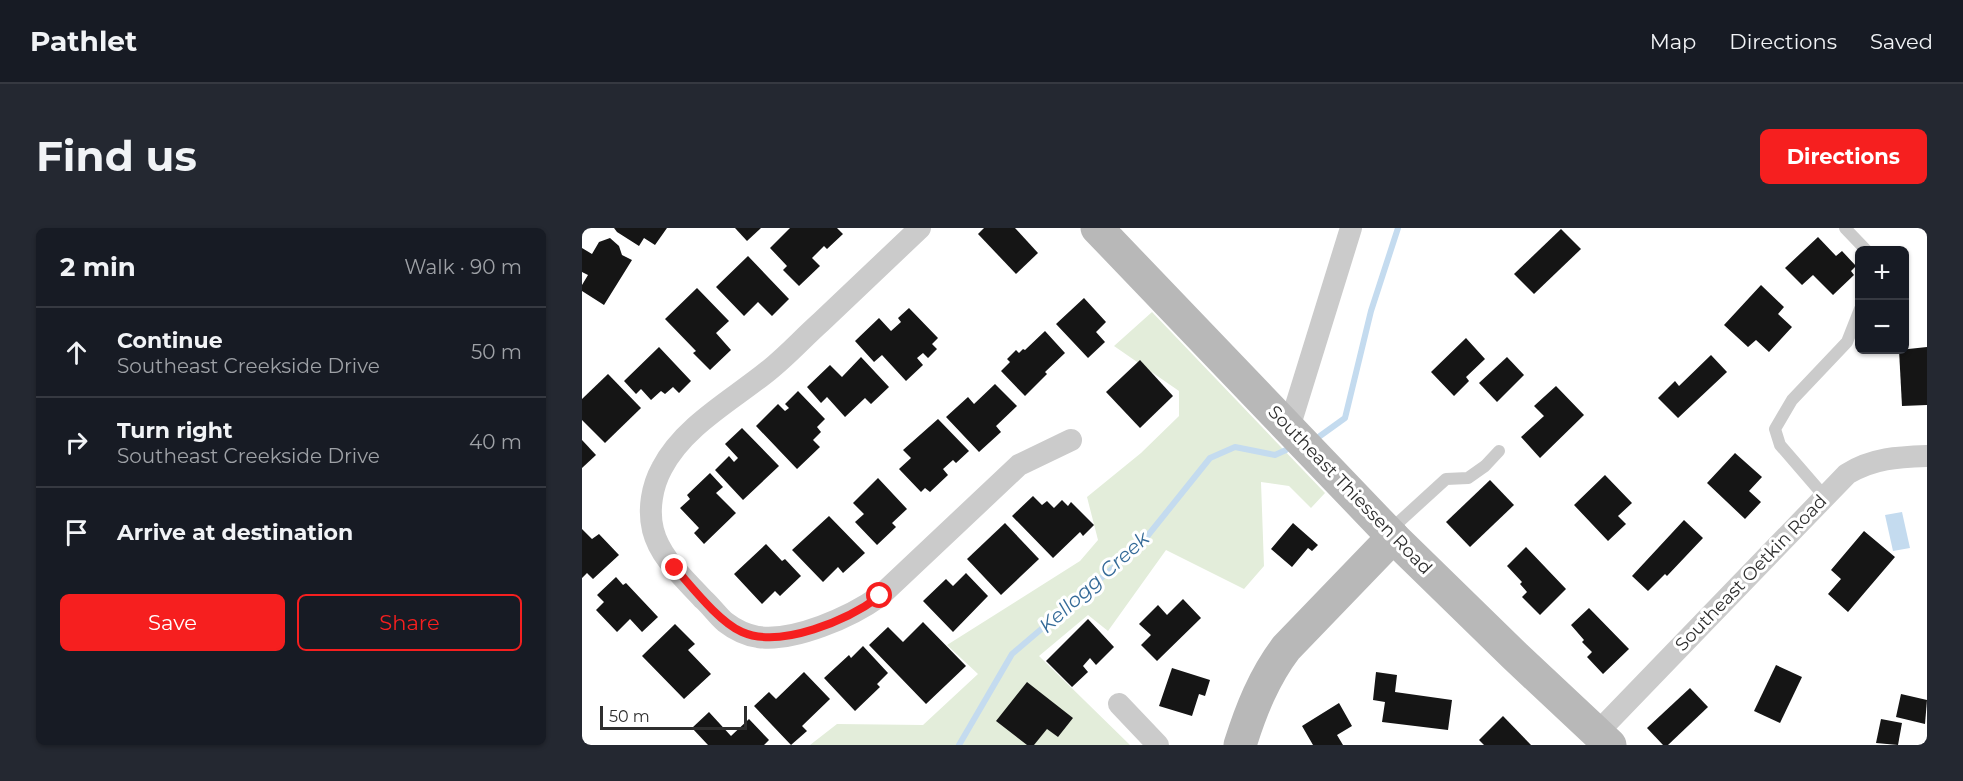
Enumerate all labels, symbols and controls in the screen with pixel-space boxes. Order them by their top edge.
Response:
text: Pathlet [30,24,137,58]
text: Map [1650,29,1696,54]
text: Directions [1729,29,1837,54]
text: Saved [1870,29,1933,54]
button: Directions [1760,129,1927,184]
text: Find us [36,130,197,182]
map controls [1855,246,1909,354]
button: + [1855,246,1909,300]
text: 2 min [60,251,136,283]
text: Walk · 90 m [404,255,522,279]
button: − [1855,300,1909,354]
text: Continue [117,327,223,354]
icon: ahead [60,336,93,369]
text: 50 m [471,340,522,364]
text: Southeast Creekside Drive [117,354,380,378]
street label: Southeast Thiessen Road [1263,401,1437,579]
text: Turn right [117,417,232,444]
icon: right [60,426,93,459]
text: 40 m [469,430,522,454]
text: Southeast Creekside Drive [117,444,380,468]
street label: Southeast Oetkin Road [1671,490,1831,656]
icon: arrive [60,516,93,549]
text: Arrive at destination [117,519,353,546]
water label: Kellogg Creek [1034,526,1155,638]
route end [661,554,687,580]
route start [866,582,892,608]
button: Save [60,594,285,651]
button: Share [297,594,522,651]
scale bar [600,703,747,730]
text: 50 m [609,707,650,726]

